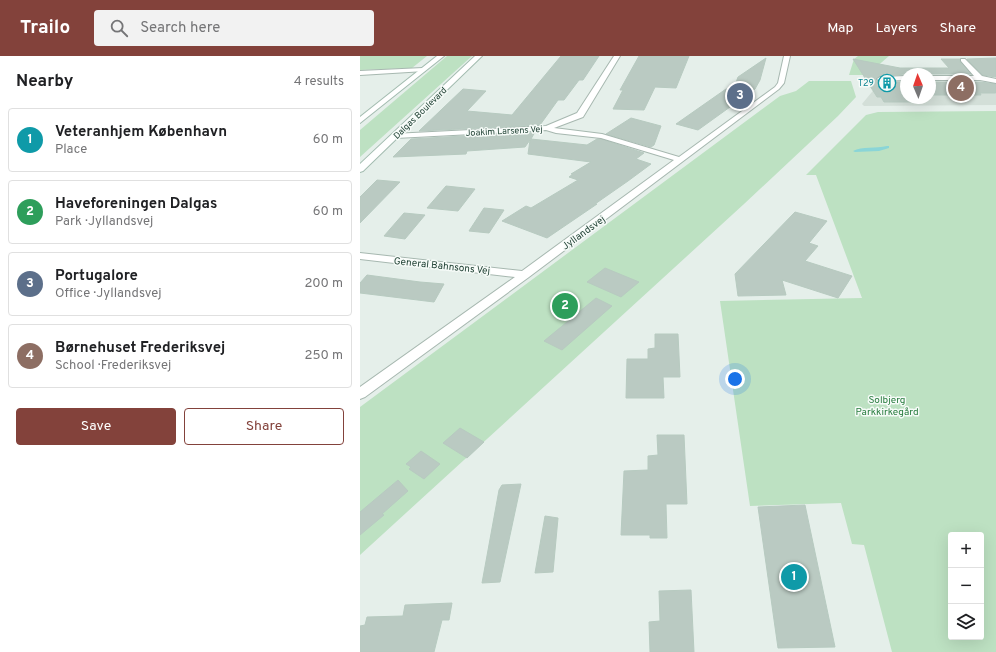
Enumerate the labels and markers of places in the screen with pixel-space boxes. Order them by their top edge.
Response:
building icon: T29 [877,73,897,93]
pin: 4 [948,73,974,103]
place label: T29 [858,78,874,89]
pin: 3 [727,81,753,111]
pin: 2 [552,291,578,321]
pin: 1 [781,562,807,592]

